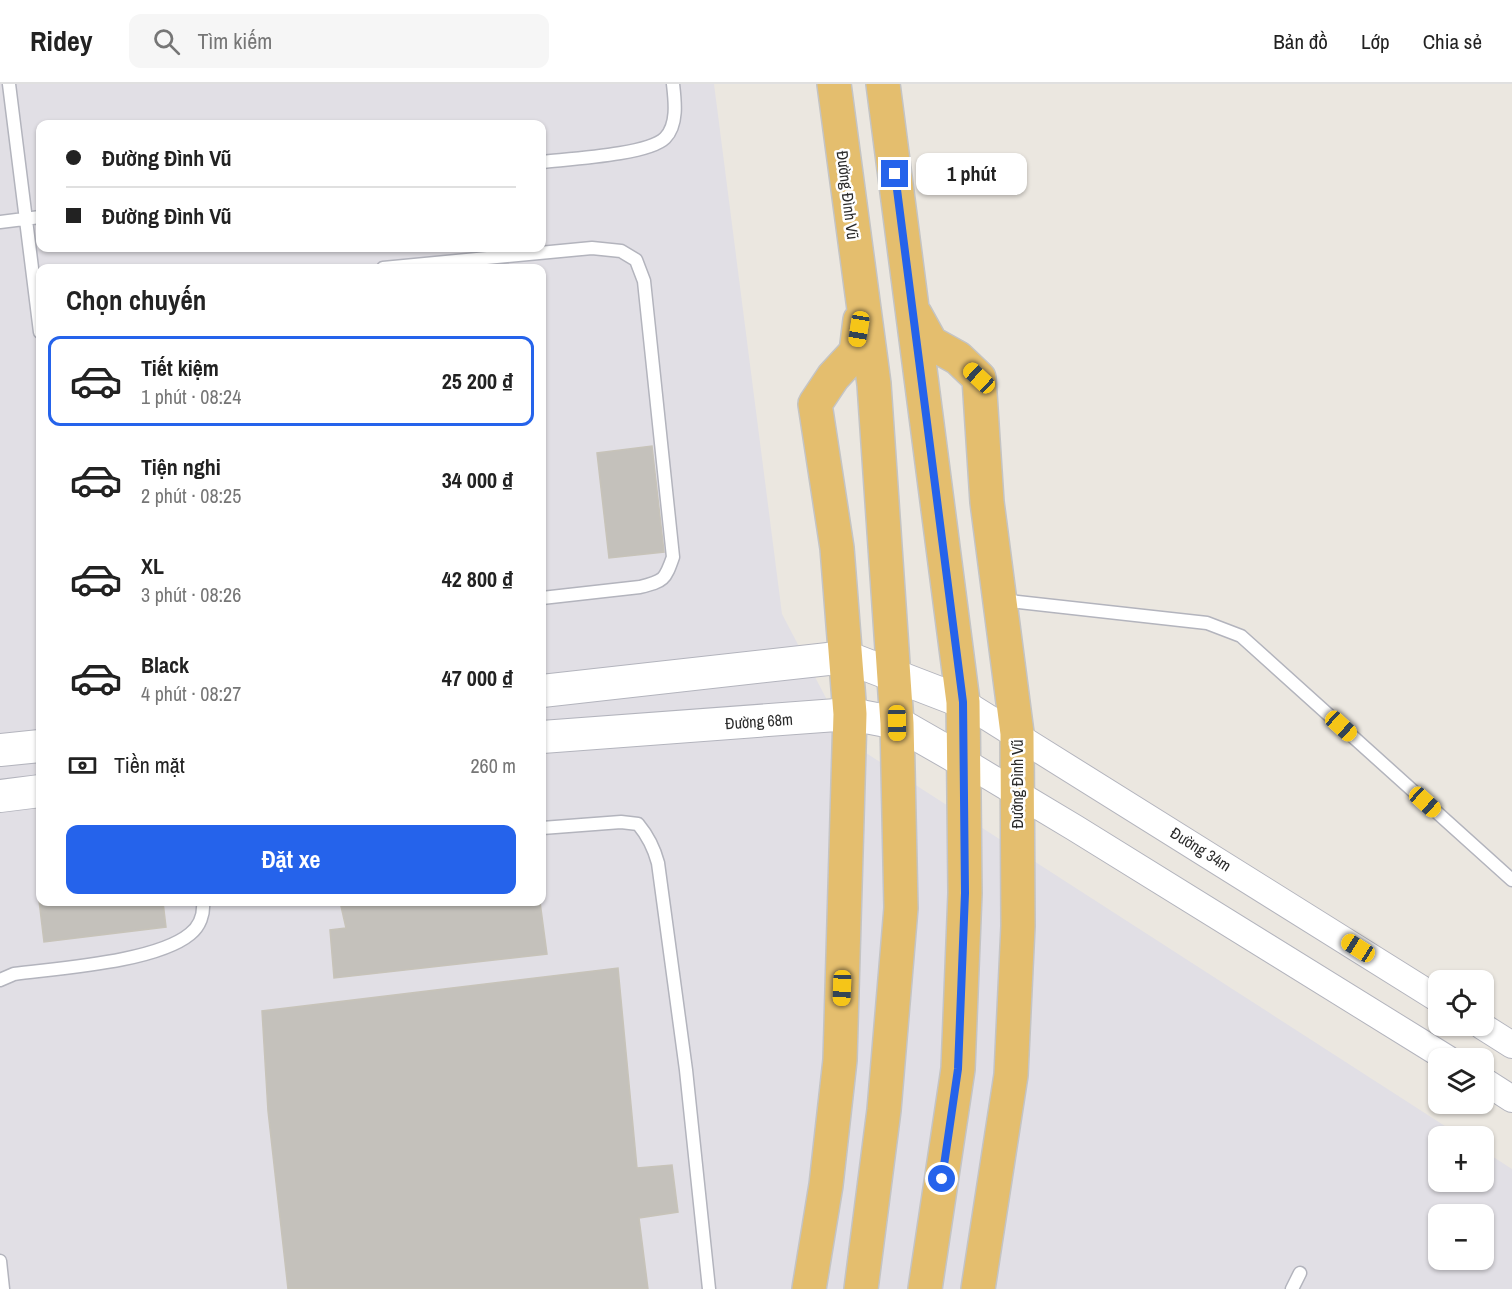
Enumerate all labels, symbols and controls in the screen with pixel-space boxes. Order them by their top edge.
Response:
search box [129,14,549,68]
text: Ridey [30,22,93,60]
icon: search [150,25,183,58]
text: Tìm kiếm [198,26,272,56]
text: Bản đồ [1273,27,1328,56]
text: Lớp [1361,27,1390,56]
text: Chia sẻ [1423,27,1482,56]
text: Đường Đình Vũ [102,143,232,173]
street label: Đường Đình Vũ [832,149,864,241]
callout: 1 phút [916,153,1027,195]
route end [881,160,908,187]
text: 1 phút [947,160,996,187]
text: Đường Đình Vũ [102,201,232,231]
text: Chọn chuyến [66,282,206,318]
car [847,310,871,348]
text: Tiết kiệm [141,353,219,383]
icon: car [69,354,123,408]
car [960,359,998,397]
text: 25 200 ₫ [442,366,513,396]
text: 1 phút · 08:24 [141,383,241,410]
text: Tiện nghi [141,452,221,482]
icon: car [69,453,123,507]
text: 34 000 ₫ [442,465,513,495]
text: 2 phút · 08:25 [141,482,241,509]
text: XL [141,551,164,581]
icon: car [69,552,123,606]
text: 42 800 ₫ [442,564,513,594]
text: 3 phút · 08:26 [141,581,241,608]
text: Black [141,650,189,680]
icon: car [69,651,123,705]
text: 47 000 ₫ [442,663,513,693]
text: 4 phút · 08:27 [141,680,241,707]
car [888,705,906,741]
car [1322,707,1360,745]
street label: Đường 68m [724,708,794,734]
street label: Đường Đình Vũ [1006,739,1028,829]
icon: cash [66,749,99,782]
text: Tiền mặt [114,750,185,780]
text: 260 m [470,752,516,779]
car [1406,783,1444,821]
street label: Đường 34m [1166,822,1236,876]
button: Đặt xe [66,825,516,894]
car [1338,931,1378,965]
car [832,970,852,1006]
map controls [1428,970,1494,1270]
button: locate [1428,970,1494,1036]
button: layers [1428,1048,1494,1114]
button: + [1428,1126,1494,1192]
route start [928,1165,955,1192]
button: − [1428,1204,1494,1270]

